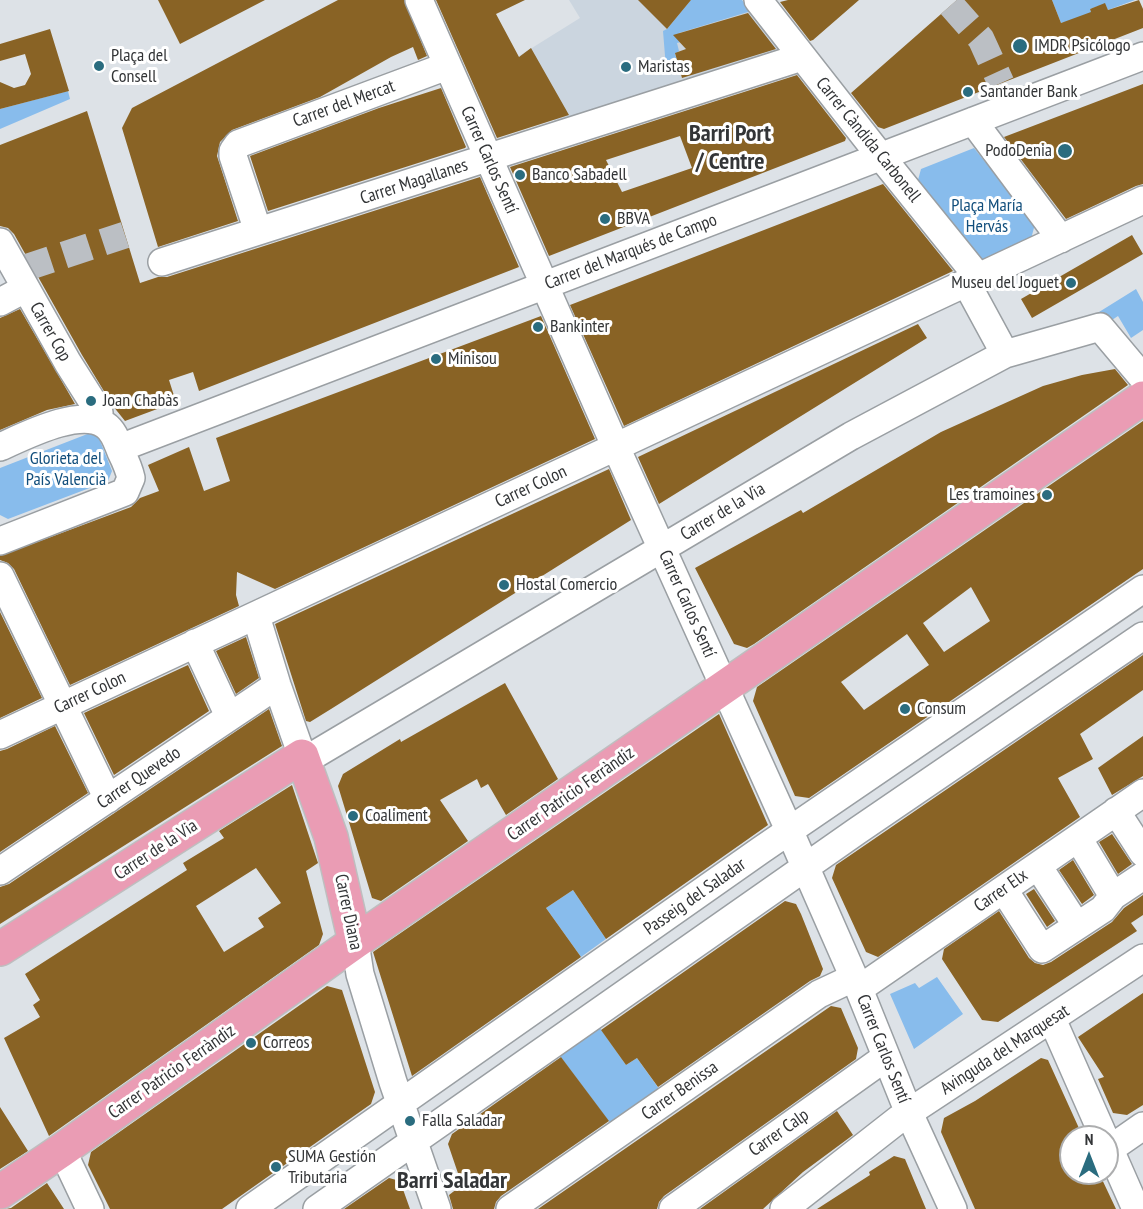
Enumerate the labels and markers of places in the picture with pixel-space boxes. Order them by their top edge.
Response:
place label: IMDR Psicólogo [1034,35,1131,57]
marker: IMDR Psicólogo [1011,37,1029,55]
place label: Plaça del Consell [111,45,167,88]
place label: Maristas [638,56,690,78]
marker: Plaça del Consell [92,59,106,73]
marker: Maristas [619,60,633,74]
place label: Santander Bank [980,81,1077,103]
marker: Santander Bank [961,85,975,99]
place label: PodoDenia [985,140,1052,162]
marker: PodoDenia [1056,142,1074,160]
place label: Banco Sabadell [532,164,627,186]
marker: Banco Sabadell [513,168,527,182]
place label: BBVA [617,208,650,230]
marker: BBVA [598,212,612,226]
place label: Museu del Joguet [951,272,1059,294]
marker: Museu del Joguet [1064,276,1078,290]
place label: Bankinter [550,316,610,338]
marker: Bankinter [531,320,545,334]
place label: Minisou [448,348,497,370]
marker: Minisou [429,352,443,366]
place label: Joan Chabàs [103,390,178,412]
marker: Joan Chabàs [84,394,98,408]
place label: Les tramoines [949,484,1035,506]
marker: Les tramoines [1040,488,1054,502]
place label: Hostal Comercio [516,574,617,596]
marker: Hostal Comercio [497,578,511,592]
place label: Consum [917,698,966,720]
marker: Consum [898,702,912,716]
place label: Coaliment [365,805,428,827]
marker: Coaliment [346,809,360,823]
place label: Correos [263,1032,310,1054]
marker: Correos [244,1036,258,1050]
place label: Falla Saladar [422,1110,502,1132]
marker: Falla Saladar [403,1114,417,1128]
place label: SUMA Gestión Tributaria [288,1146,376,1188]
marker: SUMA Gestión Tributaria [269,1160,283,1174]

